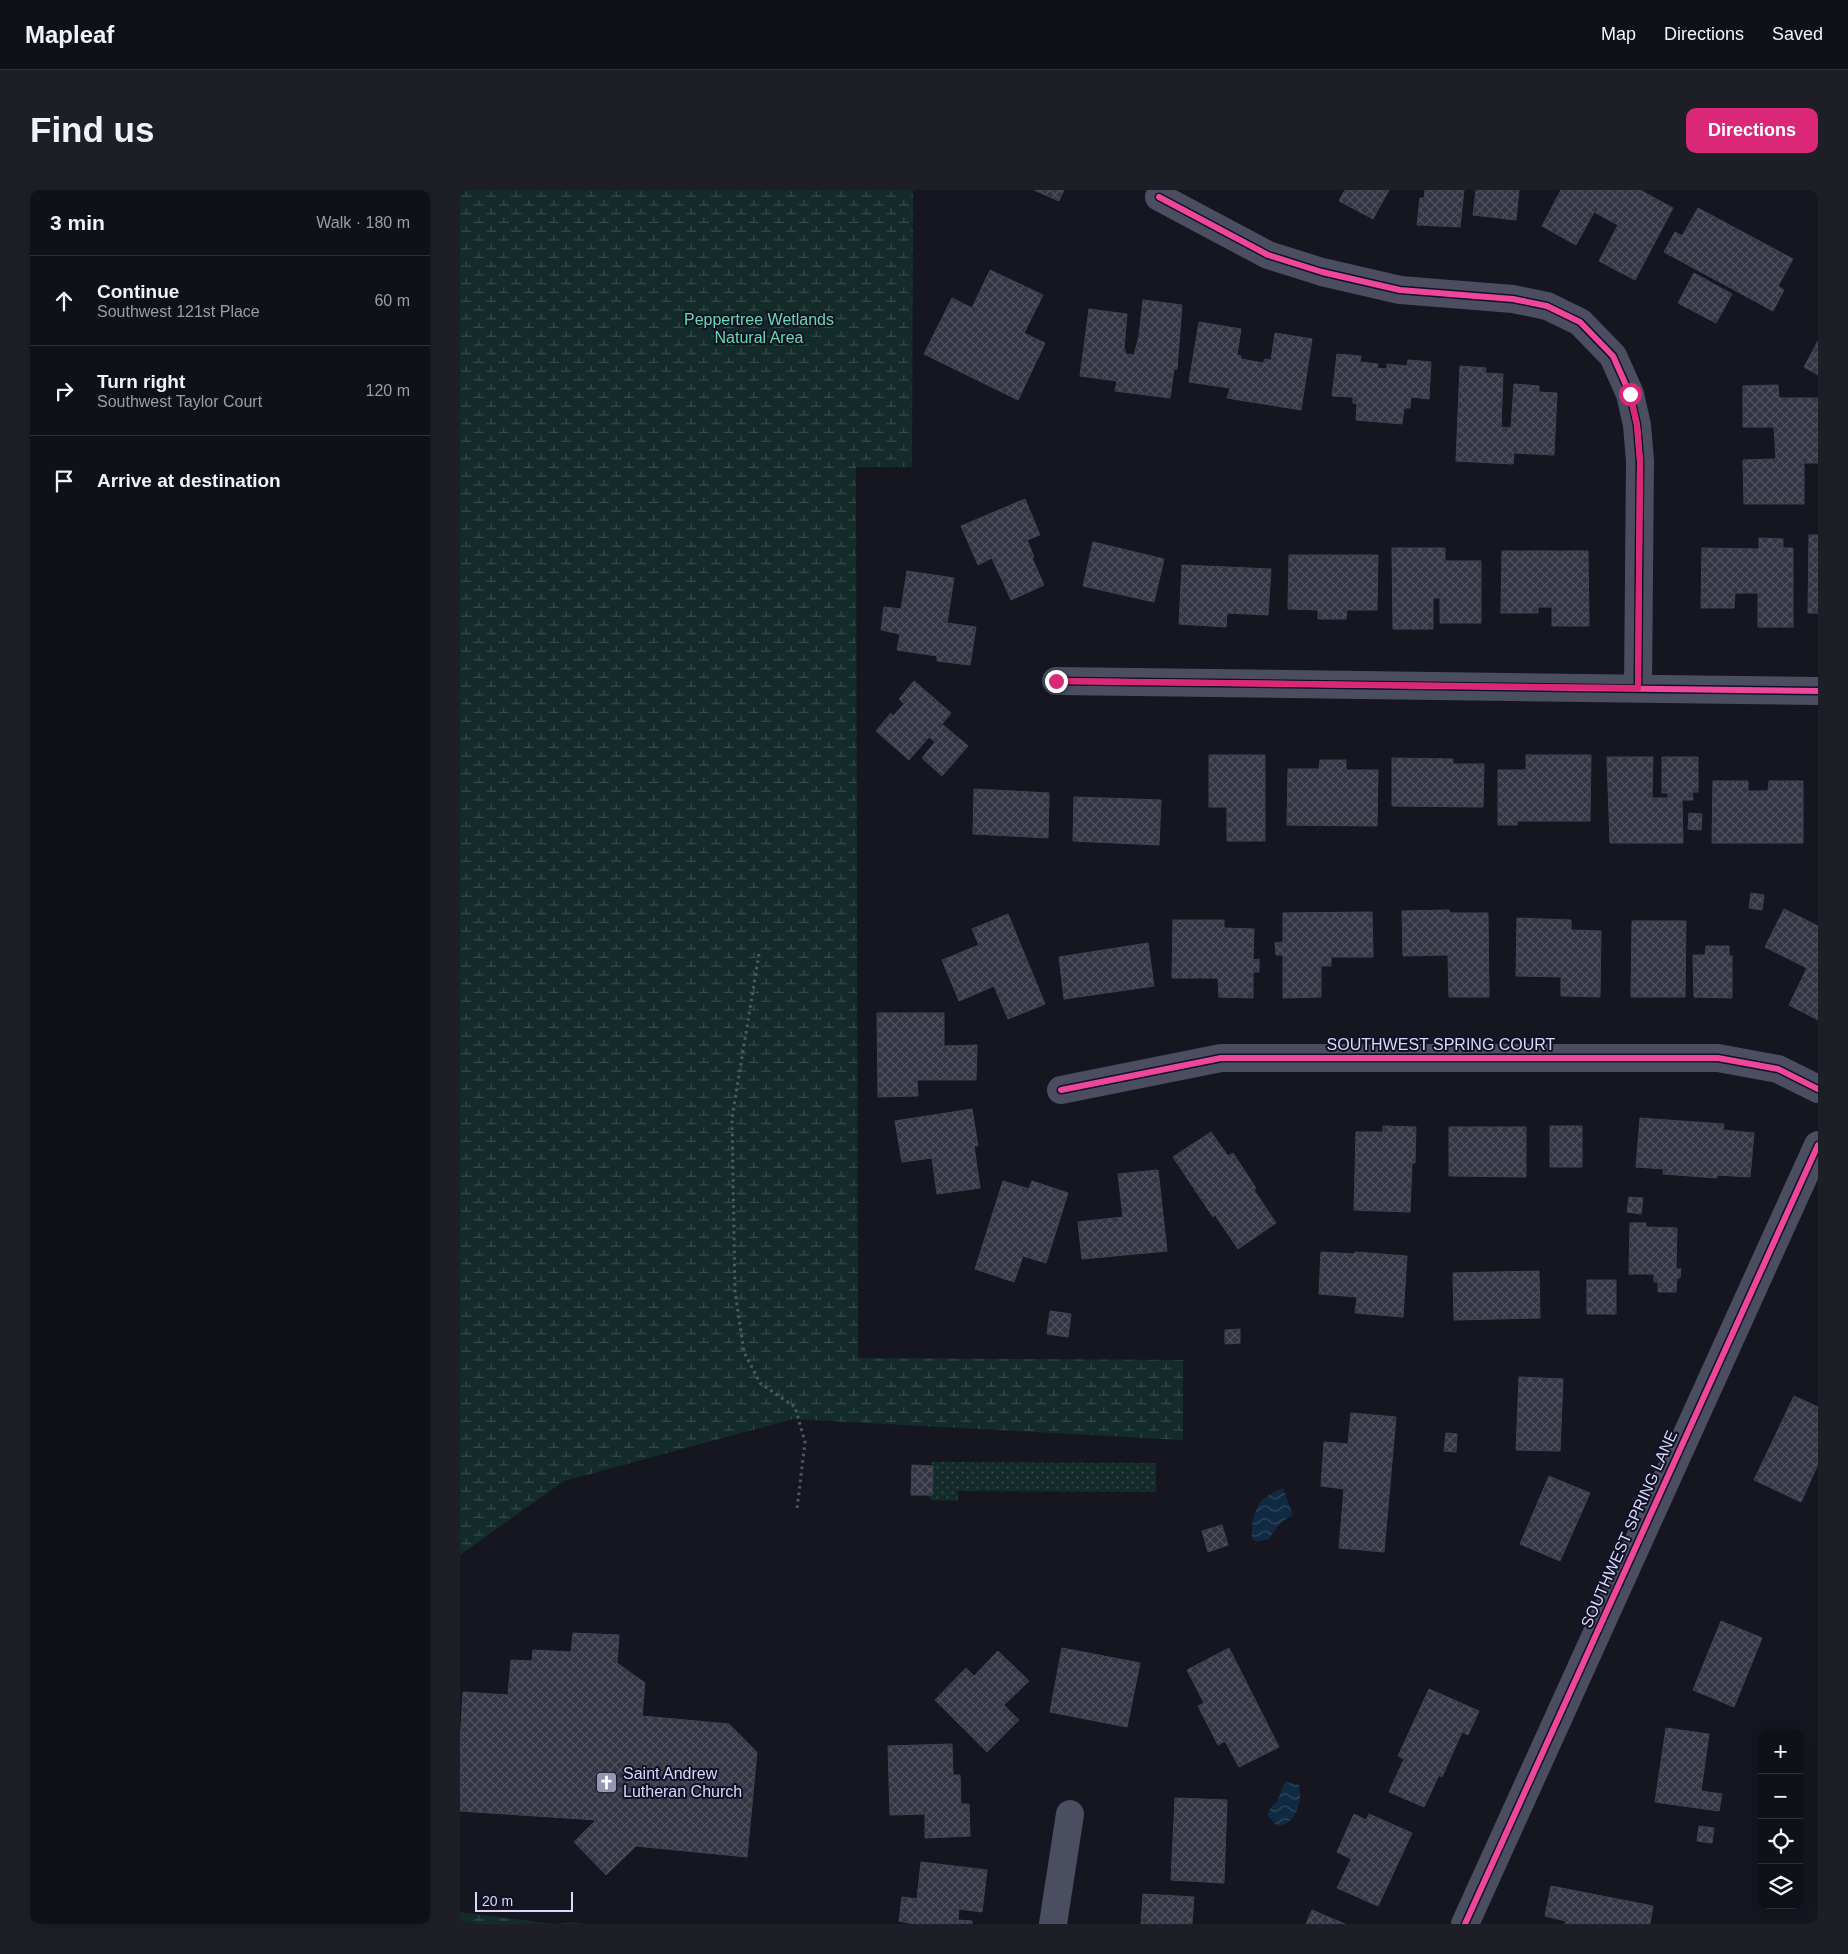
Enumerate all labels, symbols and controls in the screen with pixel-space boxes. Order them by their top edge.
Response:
text: Mapleaf [25,21,114,48]
text: Map [1601,24,1636,44]
text: Directions [1664,24,1744,44]
text: Saved [1772,24,1823,44]
button: Directions [1686,108,1818,153]
text: Find us [30,110,154,149]
text: 3 min [50,211,105,234]
text: Walk · 180 m [316,214,410,231]
text: Continue [97,281,179,302]
icon: ahead [50,287,78,315]
text: 60 m [374,292,410,309]
text: Southwest 121st Place [97,303,260,320]
park label: Peppertree Wetlands Natural Area [684,311,834,346]
text: Turn right [97,371,185,392]
icon: right [50,377,78,405]
text: 120 m [366,382,410,399]
route start [1619,383,1642,406]
text: Southwest Taylor Court [97,393,262,410]
icon: arrive [50,467,78,495]
text: Arrive at destination [97,470,281,491]
route end [1045,670,1068,693]
street label: SOUTHWEST SPRING COURT [1327,1036,1556,1053]
street label: SOUTHWEST SPRING LANE [1578,1428,1680,1630]
map controls [1758,1729,1803,1909]
button: + [1758,1729,1803,1774]
place label: Saint Andrew Lutheran Church [623,1765,742,1800]
church icon: Saint Andrew Lutheran Church [595,1770,619,1794]
button: − [1758,1774,1803,1819]
button: locate [1758,1819,1803,1864]
button: layers [1758,1864,1803,1909]
scale bar [475,1889,572,1912]
text: 20 m [482,1893,513,1909]

